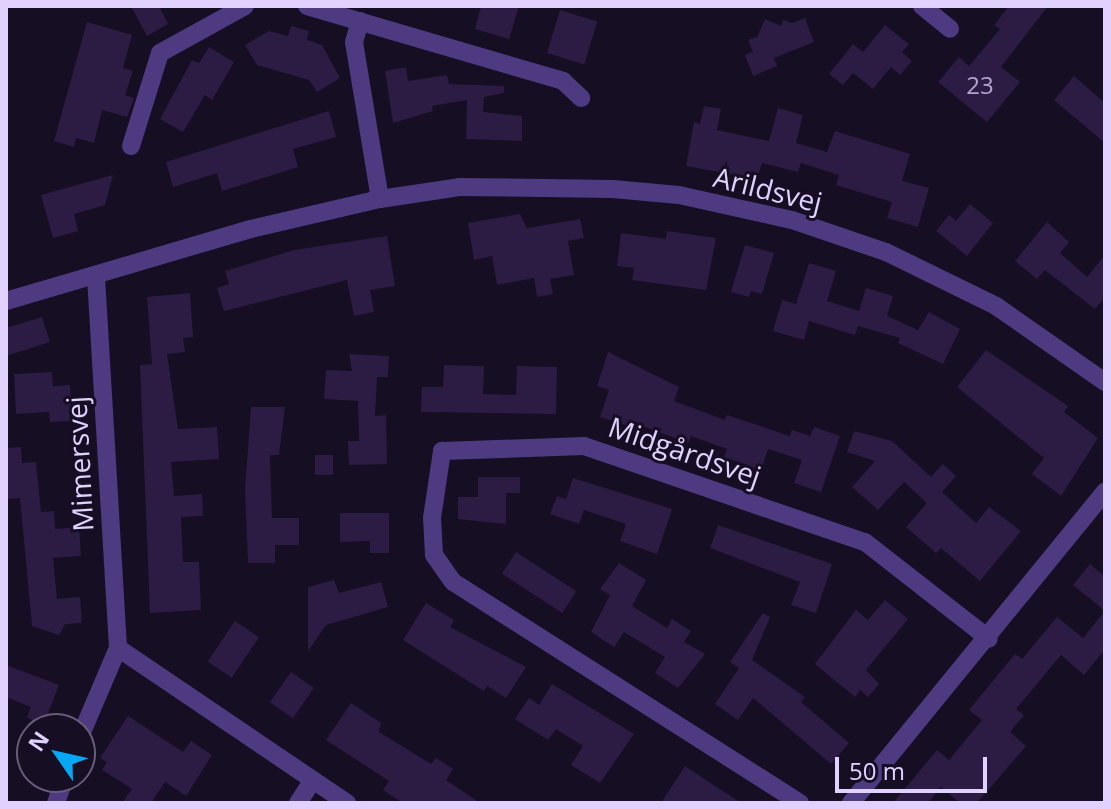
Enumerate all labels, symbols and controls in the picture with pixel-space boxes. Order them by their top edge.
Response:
house number: 23 [966,71,994,99]
street label: Arildsvej [710,159,826,219]
street label: Mimersvej [59,395,99,533]
street label: Midgårdsvej [604,409,766,493]
north arrow [16,713,96,793]
text: N [20,725,55,757]
scale bar [839,741,991,791]
text: 50 m [849,754,905,787]

